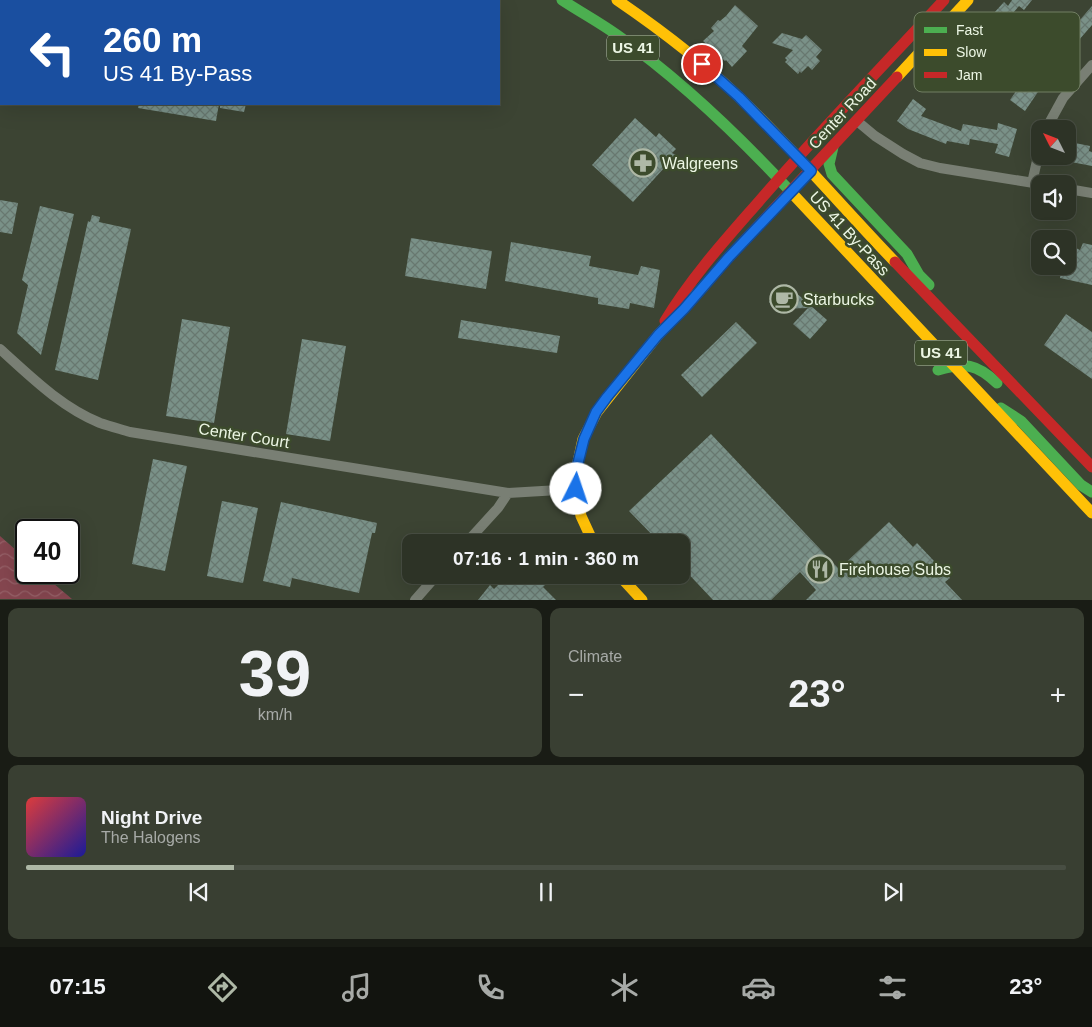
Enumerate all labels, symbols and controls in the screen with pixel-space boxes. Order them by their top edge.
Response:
legend [914,12,1080,92]
icon: left [20,20,85,85]
text: 260 m [103,20,202,59]
text: Fast [956,22,983,38]
road number: US 41 [607,36,659,60]
pin [681,43,723,85]
text: Slow [956,44,987,60]
icon: arrive [688,50,716,78]
text: US 41 By-Pass [103,61,252,86]
text: Jam [956,67,982,83]
street label: Center Road [805,74,880,152]
north arrow [1031,120,1076,165]
map controls [1031,120,1076,275]
pharmacy icon: Walgreens [628,148,658,178]
place label: Walgreens [662,155,738,172]
button: sound [1031,175,1076,220]
street label: US 41 By-Pass [806,188,893,279]
button: search [1031,230,1076,275]
cafe icon: Starbucks [769,284,799,314]
place label: Starbucks [803,291,874,308]
road number: US 41 [915,340,967,366]
street label: Center Court [197,420,291,451]
position arrow [549,462,601,514]
speed limit sign: 40 [15,519,80,584]
text: 07:16 · 1 min · 360 m [453,548,639,569]
restaurant icon: Firehouse Subs [805,554,835,584]
place label: Firehouse Subs [839,561,951,578]
text: 39 [239,637,311,710]
text: Climate [568,648,622,665]
text: 23° [788,673,846,715]
text: − [568,679,584,710]
text: + [1050,679,1066,710]
text: km/h [258,706,292,723]
text: Night Drive [101,807,202,828]
text: The Halogens [101,829,201,846]
icon: previous [185,878,213,906]
icon: pause [532,878,560,906]
icon: next [879,878,907,906]
icon: directions [205,970,240,1005]
icon: music [339,970,374,1005]
icon: phone [473,970,508,1005]
icon: climate [607,970,642,1005]
icon: car [741,970,776,1005]
icon: filters [875,970,910,1005]
text: 07:15 [50,974,106,999]
text: 23° [1009,974,1042,999]

